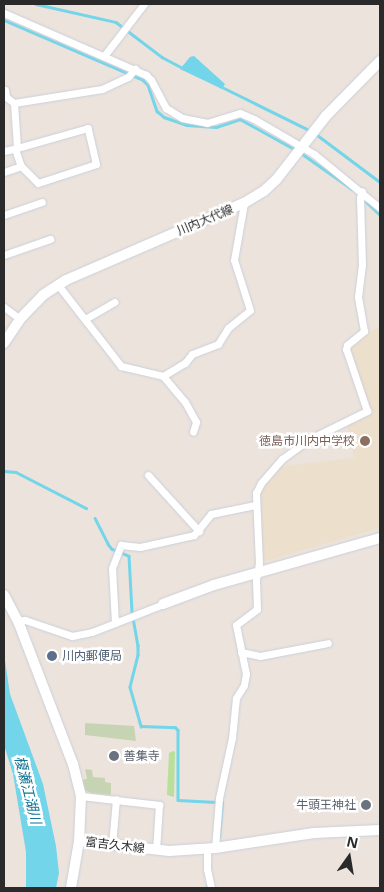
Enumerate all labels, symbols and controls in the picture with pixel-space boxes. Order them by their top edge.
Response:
street label: 川内大代線 [175,202,235,238]
place label: 徳島市川内中学校 [259,434,355,448]
marker: 徳島市川内中学校 [359,435,371,447]
place label: 川内郵便局 [62,649,122,663]
marker: 川内郵便局 [46,650,58,662]
place label: 善集寺 [124,749,160,763]
marker: 善集寺 [108,750,120,762]
water label: 榎瀬江湖川 [11,754,45,826]
place label: 牛頭王神社 [296,798,356,812]
marker: 牛頭王神社 [360,799,372,811]
text: N [345,831,360,852]
north arrow [324,832,374,882]
street label: 富吉久木線 [84,834,146,856]

